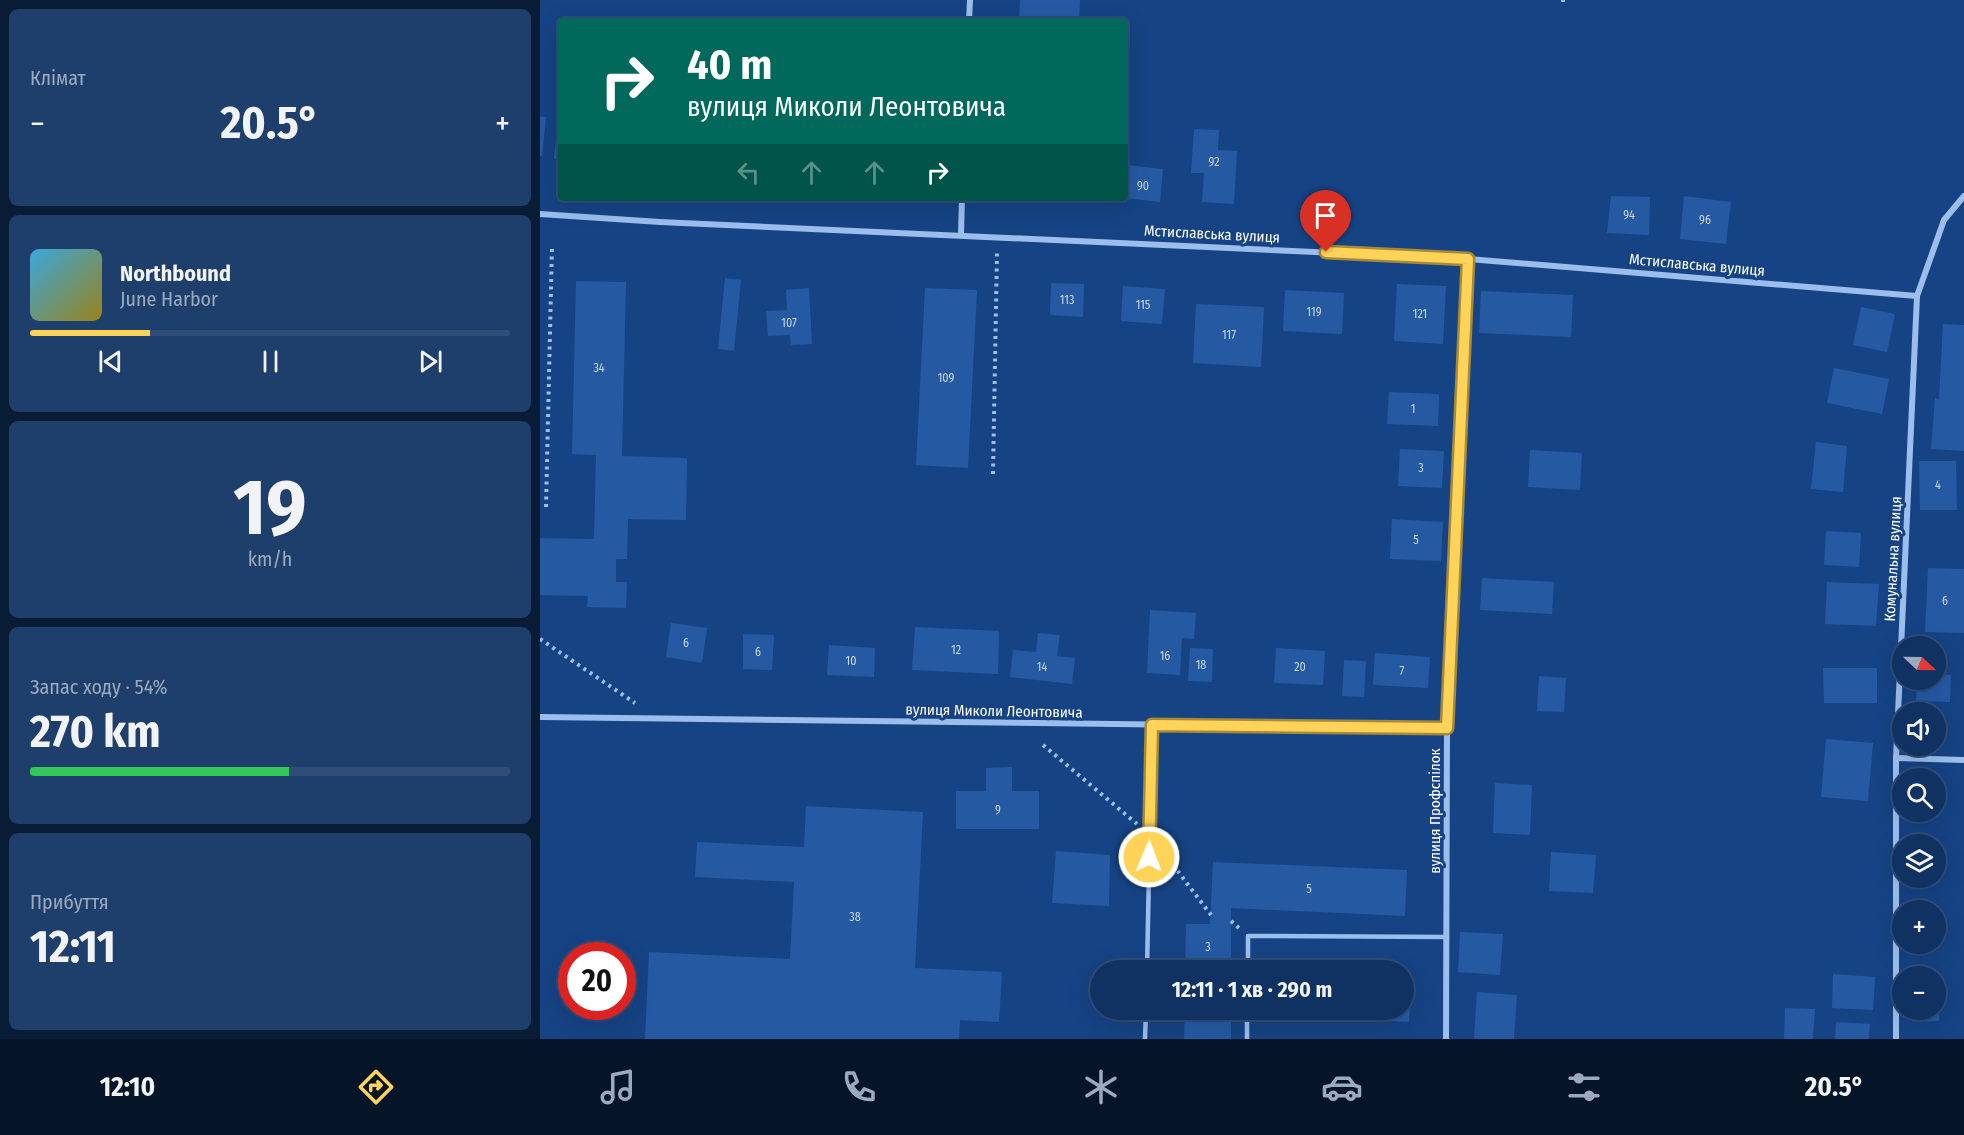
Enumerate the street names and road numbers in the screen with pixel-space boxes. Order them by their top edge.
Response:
street label: Мстиславська вулиця [1143,221,1281,247]
street label: Мстиславська вулиця [1628,250,1766,280]
street label: Комунальна вулиця [1881,496,1905,622]
street label: вулиця Миколи Леонтовича [905,700,1083,722]
street label: вулиця Профспілок [1426,748,1444,874]

